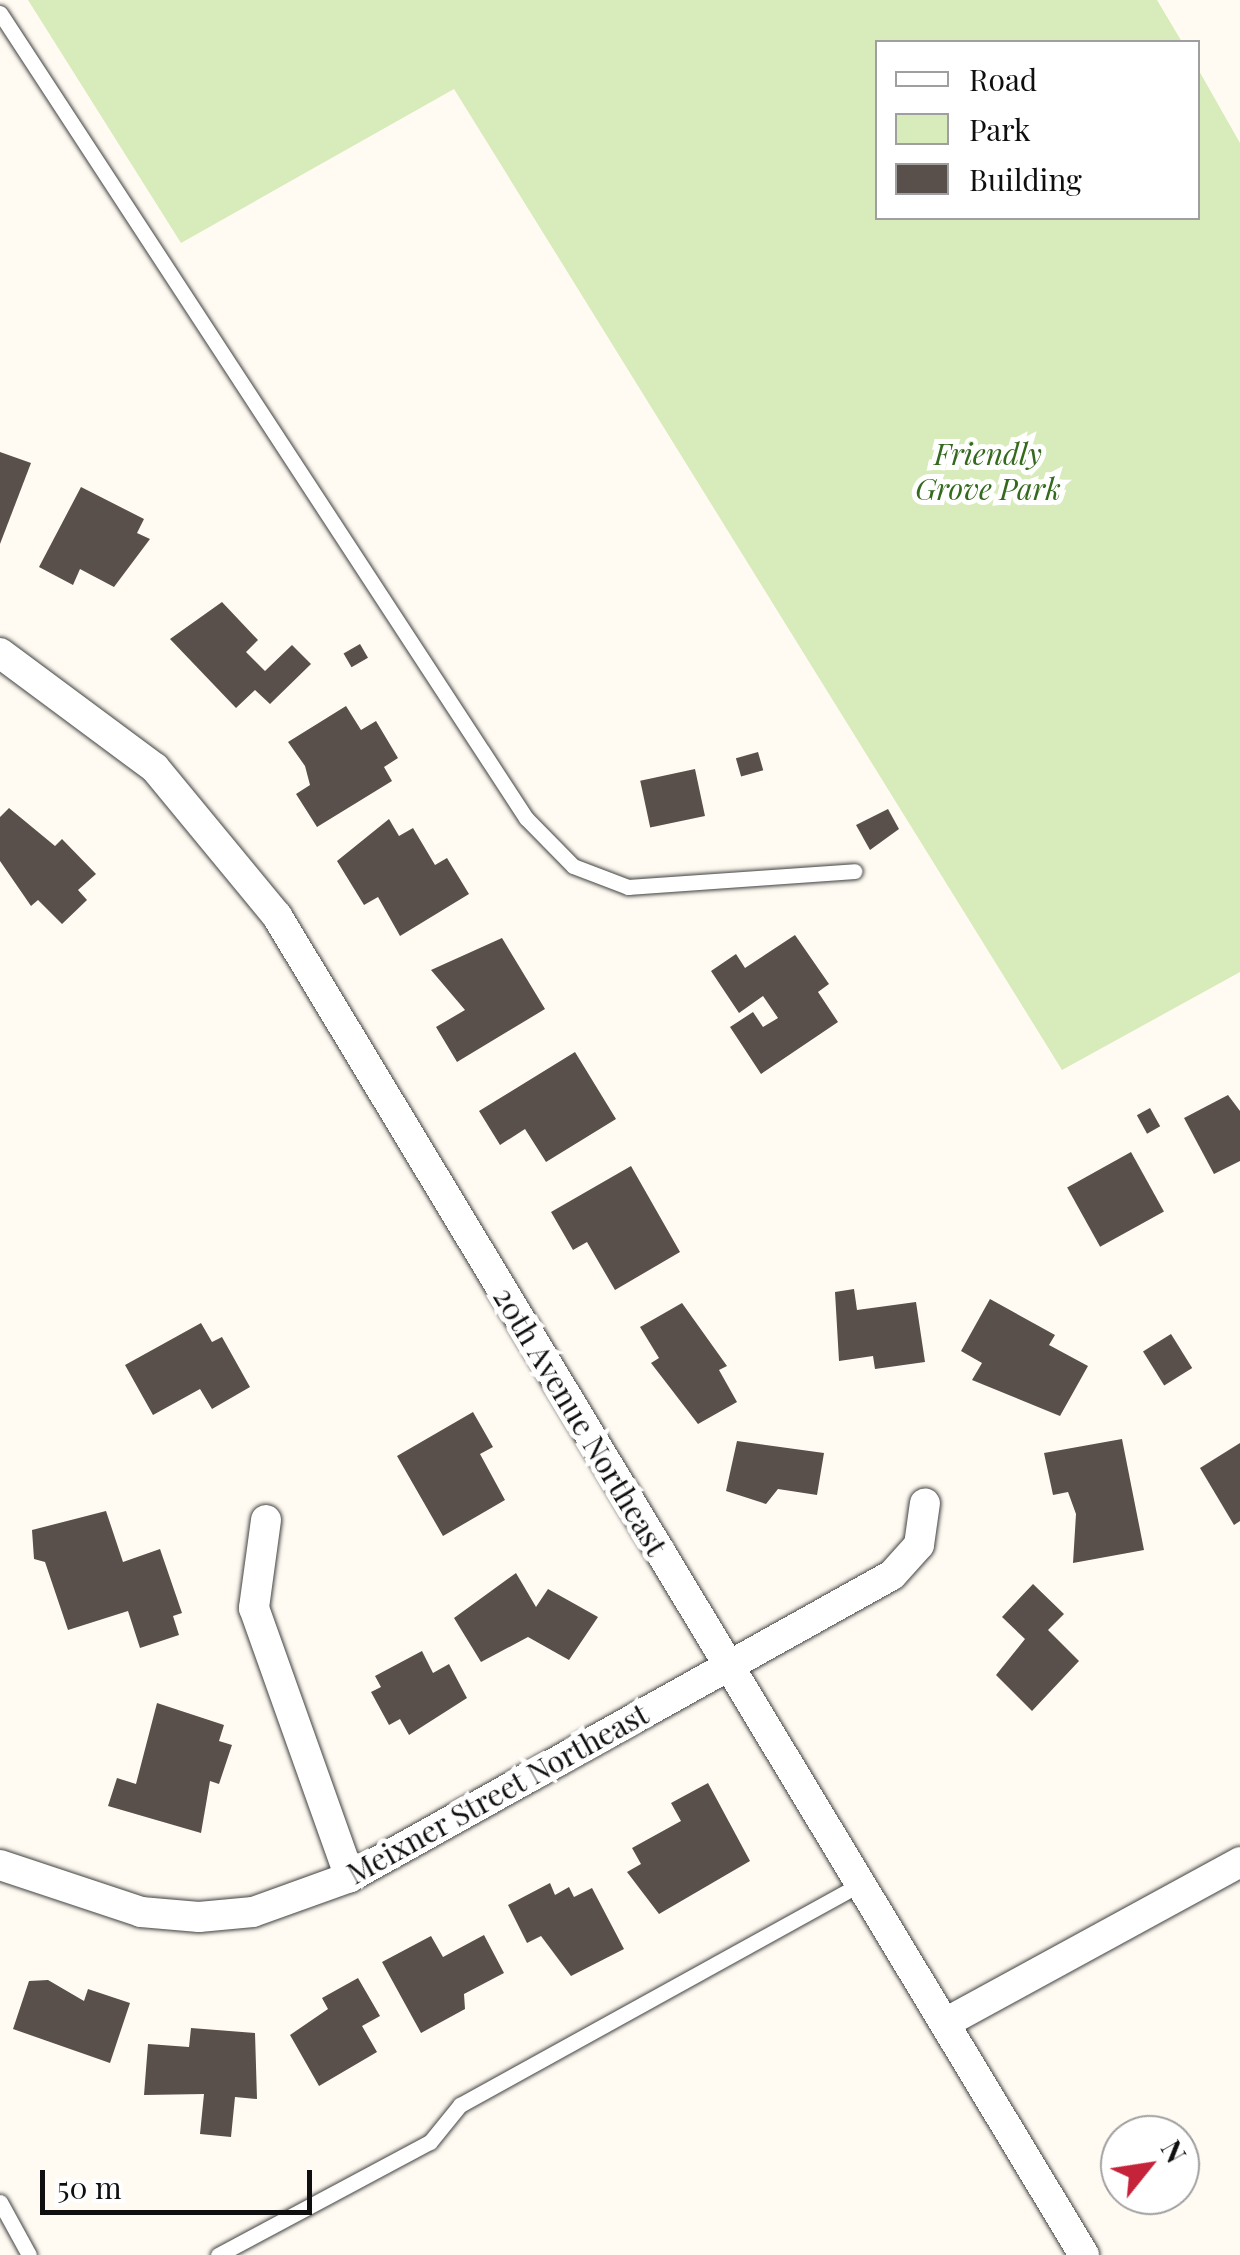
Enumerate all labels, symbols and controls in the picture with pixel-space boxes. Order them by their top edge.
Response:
legend [875,40,1200,220]
text: Road [969,59,1037,99]
text: Park [969,109,1031,149]
text: Building [969,159,1082,199]
park label: Friendly Grove Park [915,435,1061,506]
street label: 20th Avenue Northeast [486,1280,676,1562]
street label: Meixner Street Northeast [340,1695,654,1891]
north arrow [1100,2115,1200,2215]
text: N [1154,2133,1196,2169]
scale bar [45,2150,318,2212]
text: 50 m [57,2167,122,2207]

